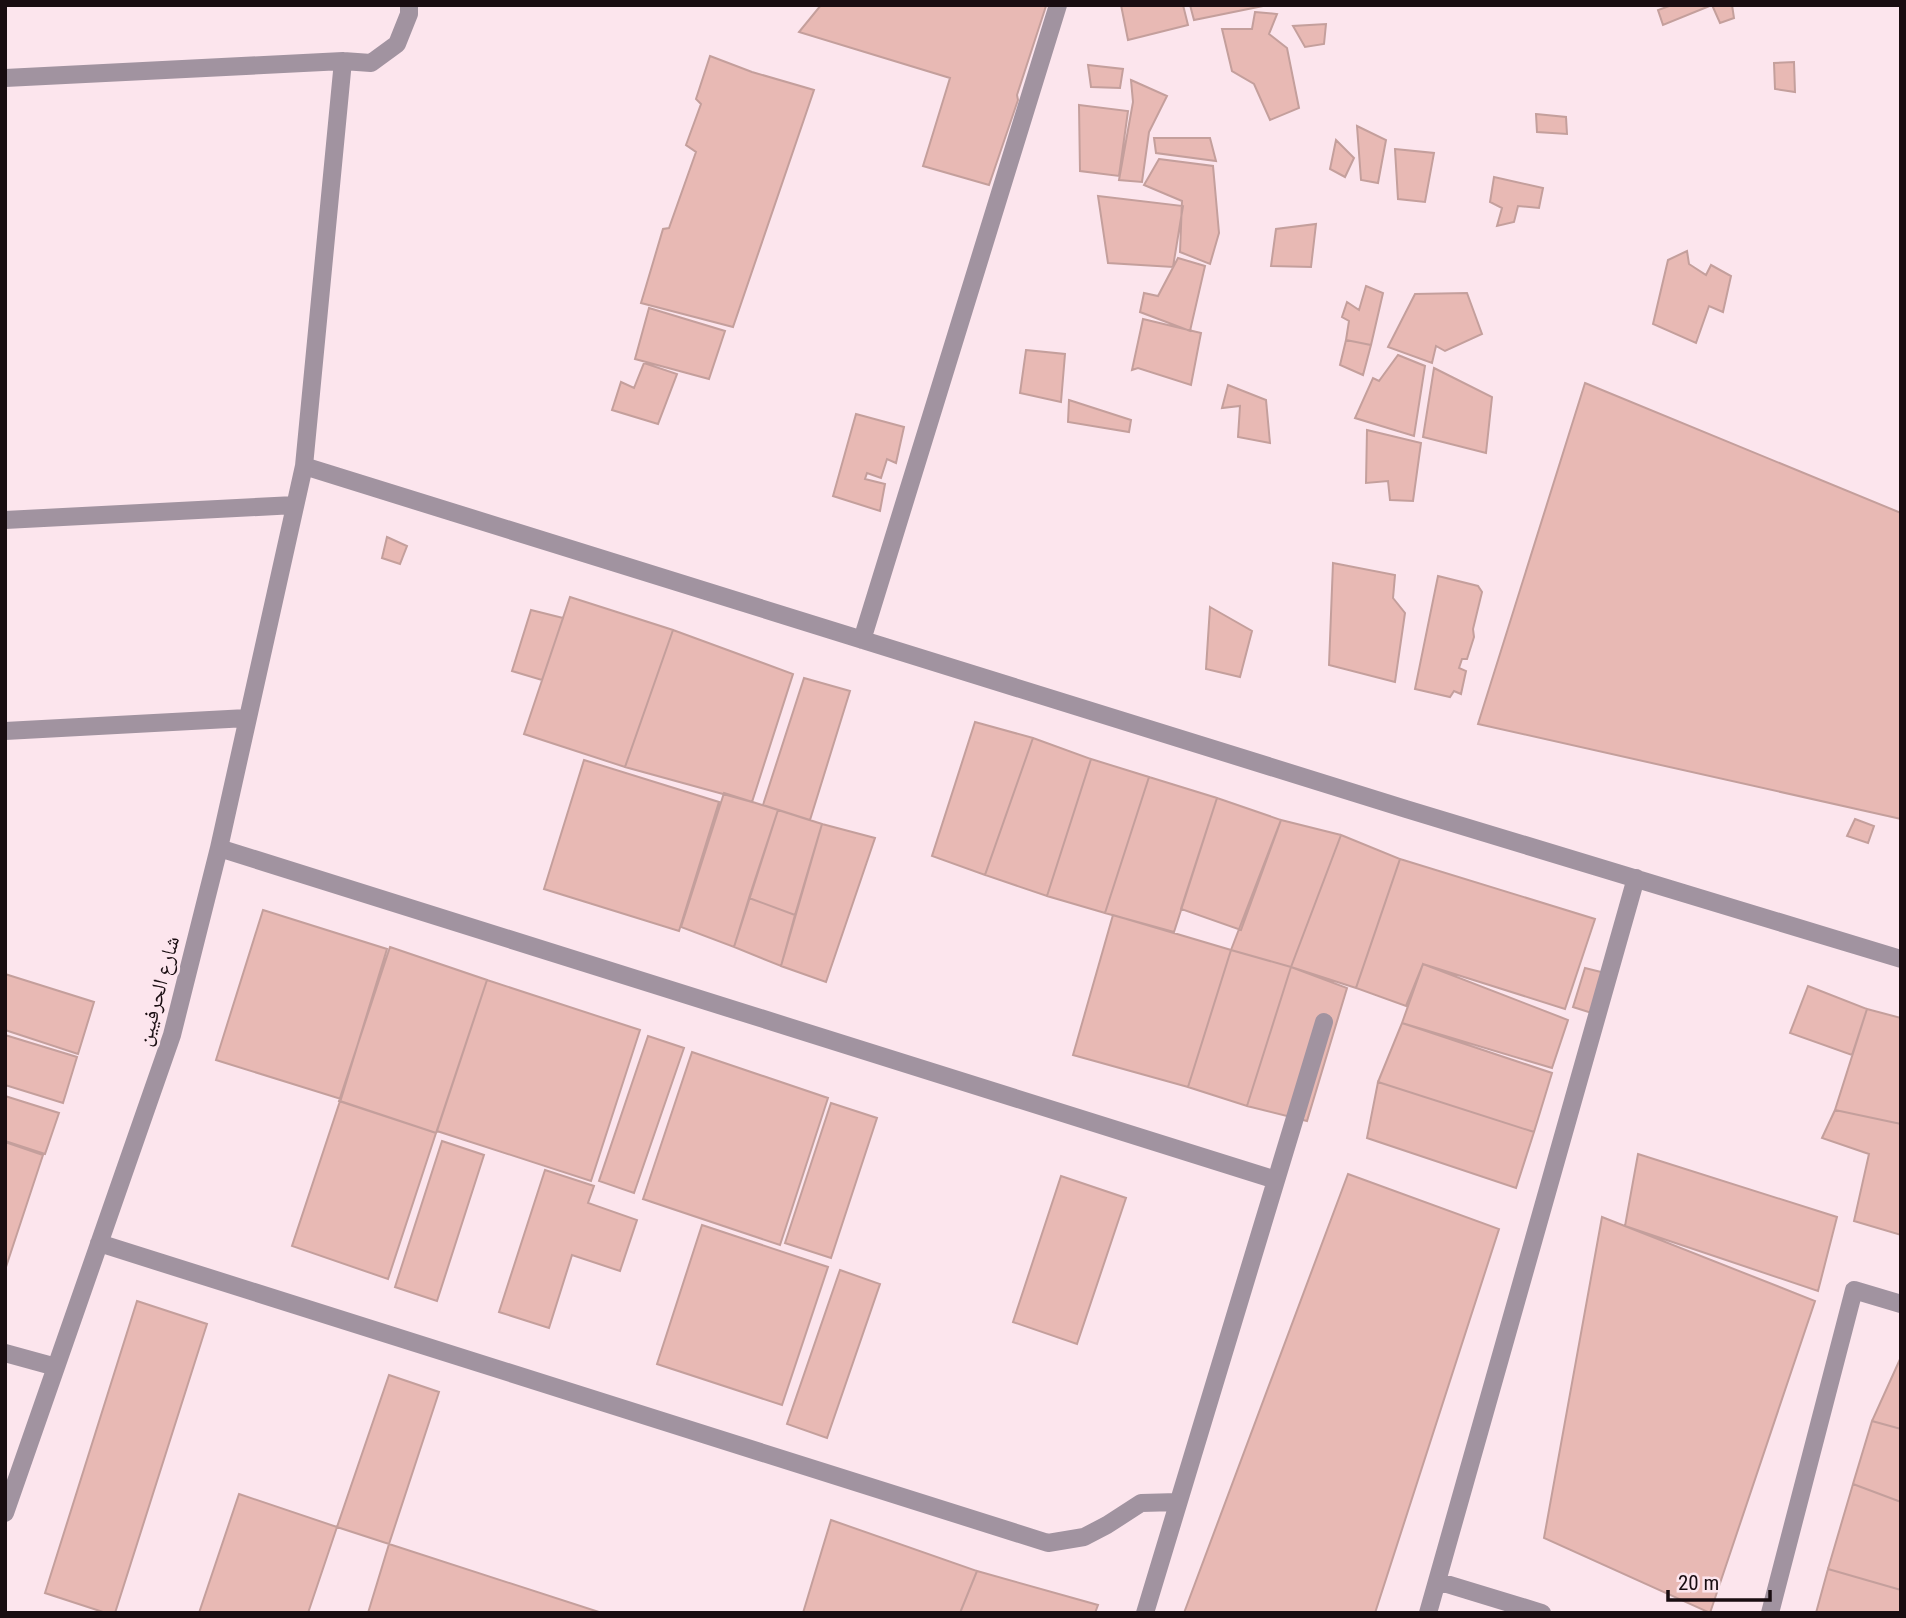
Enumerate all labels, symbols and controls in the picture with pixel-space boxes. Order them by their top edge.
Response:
street label: شارع الحرفيين [132,933,185,1049]
scale bar [1668,1558,1770,1602]
text: 20 m [1678,1571,1719,1595]

